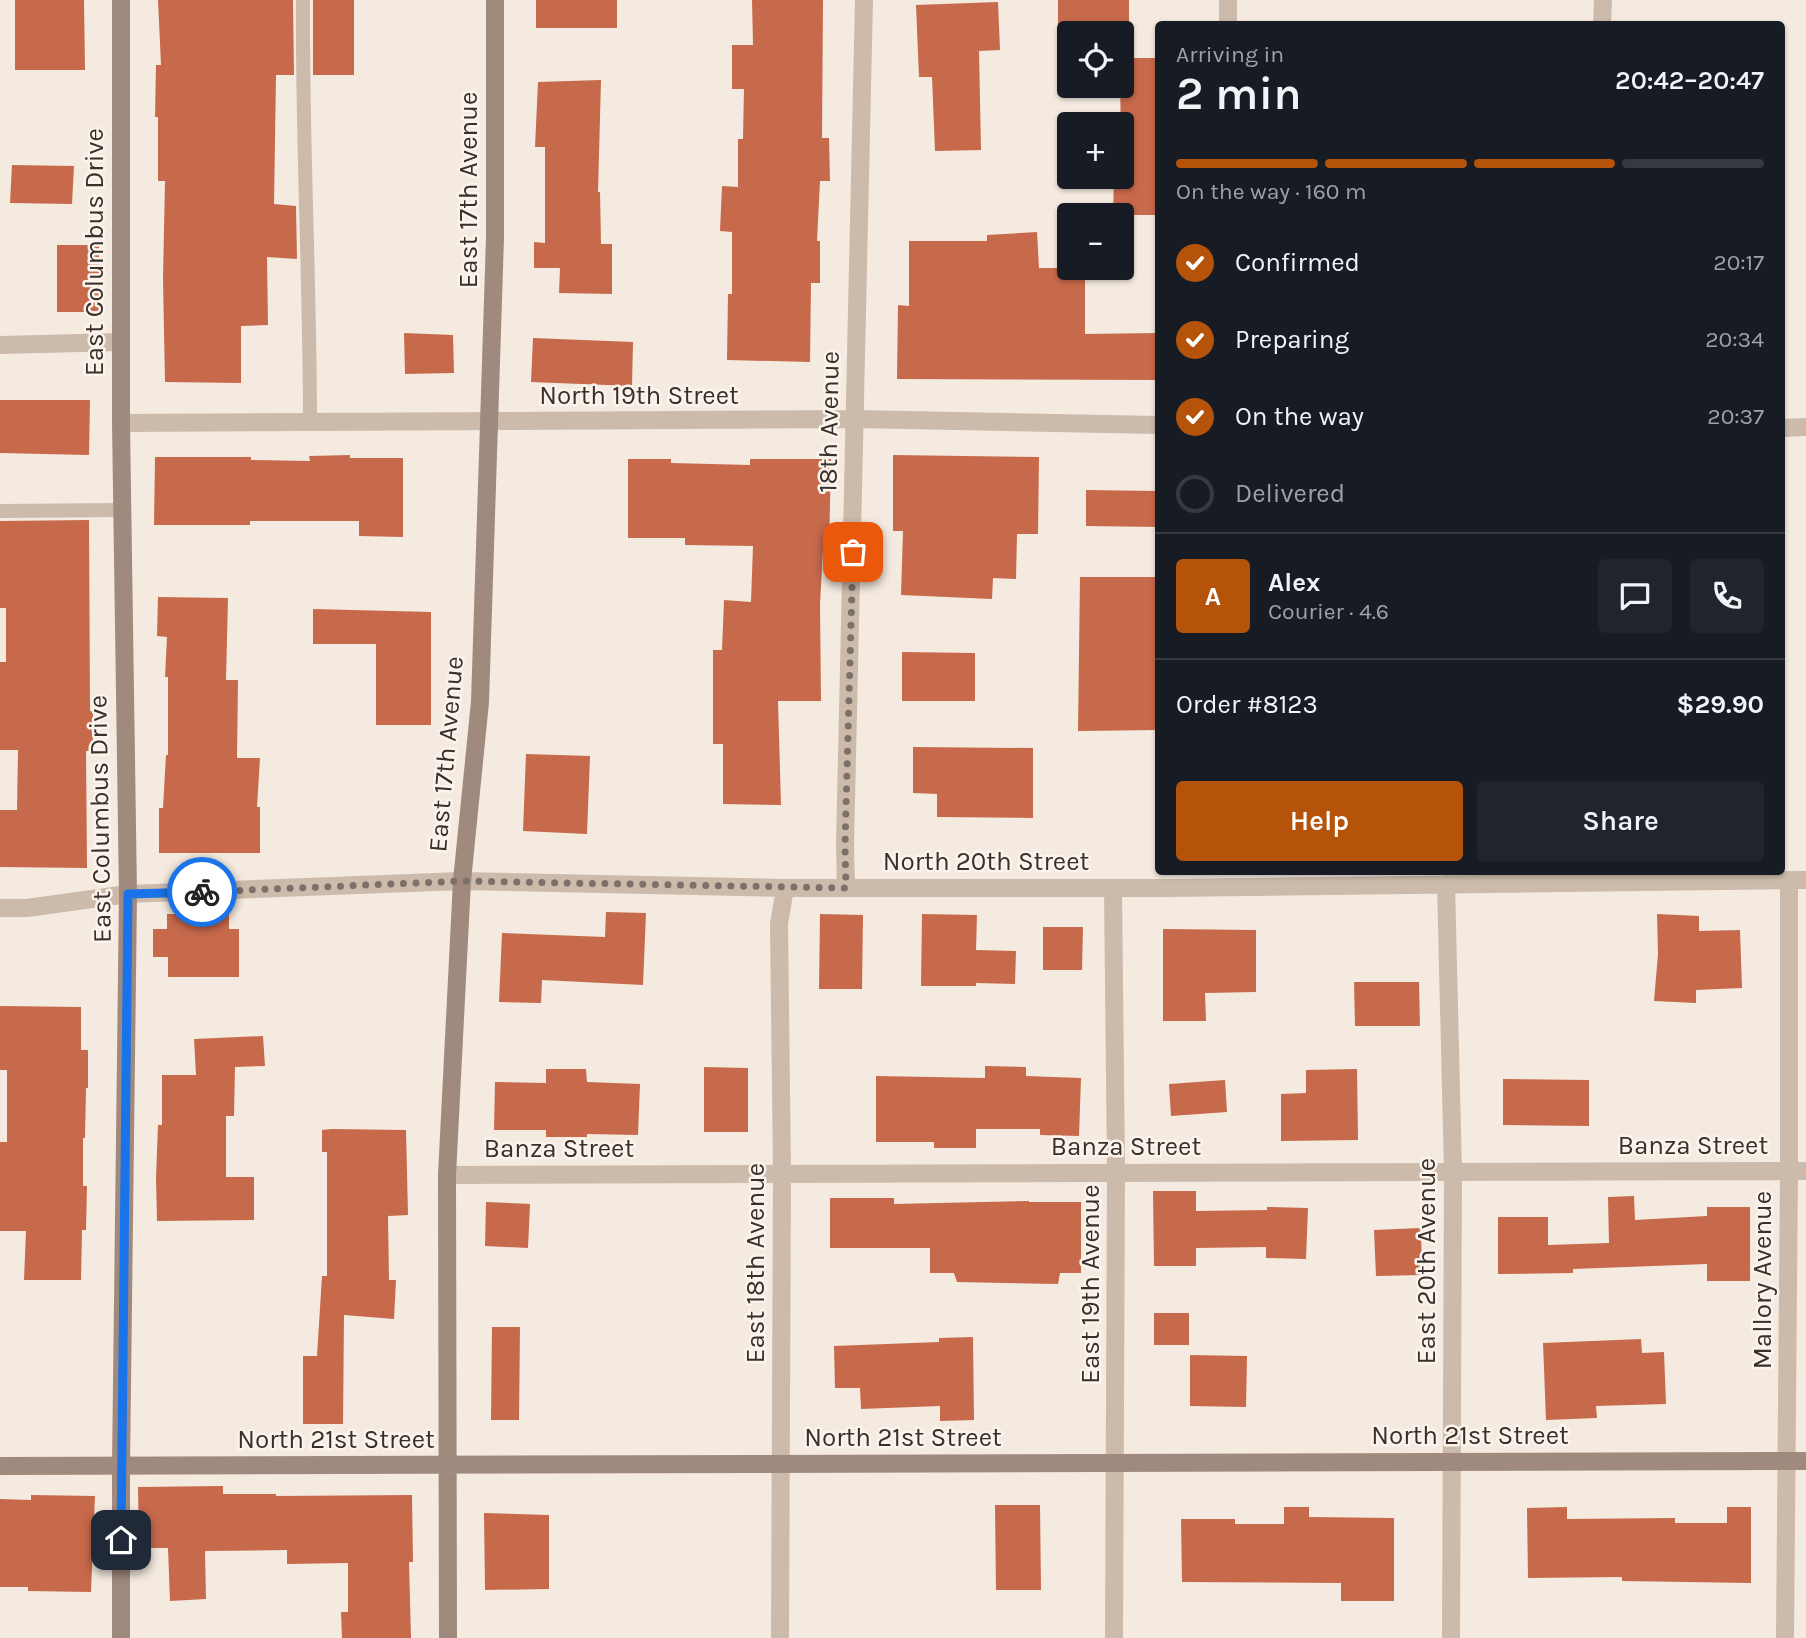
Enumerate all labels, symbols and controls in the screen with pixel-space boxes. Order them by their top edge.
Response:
map controls [1057,21,1134,280]
button: locate [1057,21,1134,98]
text: Arriving in [1176,41,1284,68]
text: 20:42–20:47 [1615,65,1764,96]
text: 2 min [1176,67,1302,121]
street label: East 17th Avenue [453,92,484,288]
button: + [1057,112,1134,189]
street label: East Columbus Drive [79,128,110,376]
text: On the way · 160 m [1176,178,1366,205]
button: − [1057,203,1134,280]
icon: check [1176,244,1214,282]
text: Confirmed [1235,247,1360,278]
text: 20:17 [1713,249,1764,276]
icon: check [1176,321,1214,359]
text: Preparing [1235,324,1349,355]
text: 20:34 [1705,326,1764,353]
street label: 18th Avenue [812,351,846,493]
street label: North 19th Street [539,380,739,411]
icon: check [1176,398,1214,436]
text: On the way [1235,401,1364,432]
text: 20:37 [1707,403,1764,430]
text: Delivered [1235,478,1345,509]
pin [823,522,883,582]
icon: bag [834,533,872,571]
button: chat [1598,559,1672,633]
button: phone [1690,559,1764,633]
text: Alex [1268,567,1320,598]
text: A [1205,581,1221,612]
text: Courier · 4.6 [1268,598,1389,625]
street label: East 17th Avenue [422,655,470,853]
text: Order #8123 [1176,689,1318,720]
text: $29.90 [1677,689,1764,720]
street label: East Columbus Drive [82,695,118,943]
button: Help [1176,781,1463,861]
button: Share [1477,781,1764,861]
street label: North 20th Street [883,846,1089,877]
courier [167,857,237,927]
icon: bike [183,873,221,911]
street label: Banza Street [1618,1130,1768,1161]
street label: Banza Street [1051,1131,1201,1162]
street label: Banza Street [484,1133,634,1164]
street label: East 20th Avenue [1411,1158,1442,1364]
street label: East 18th Avenue [740,1163,771,1363]
street label: East 19th Avenue [1075,1184,1106,1384]
street label: Mallory Avenue [1747,1191,1778,1369]
street label: North 21st Street [1371,1420,1569,1451]
street label: North 21st Street [804,1422,1002,1453]
street label: North 21st Street [237,1424,435,1455]
pin [91,1510,151,1570]
icon: home [102,1521,140,1559]

